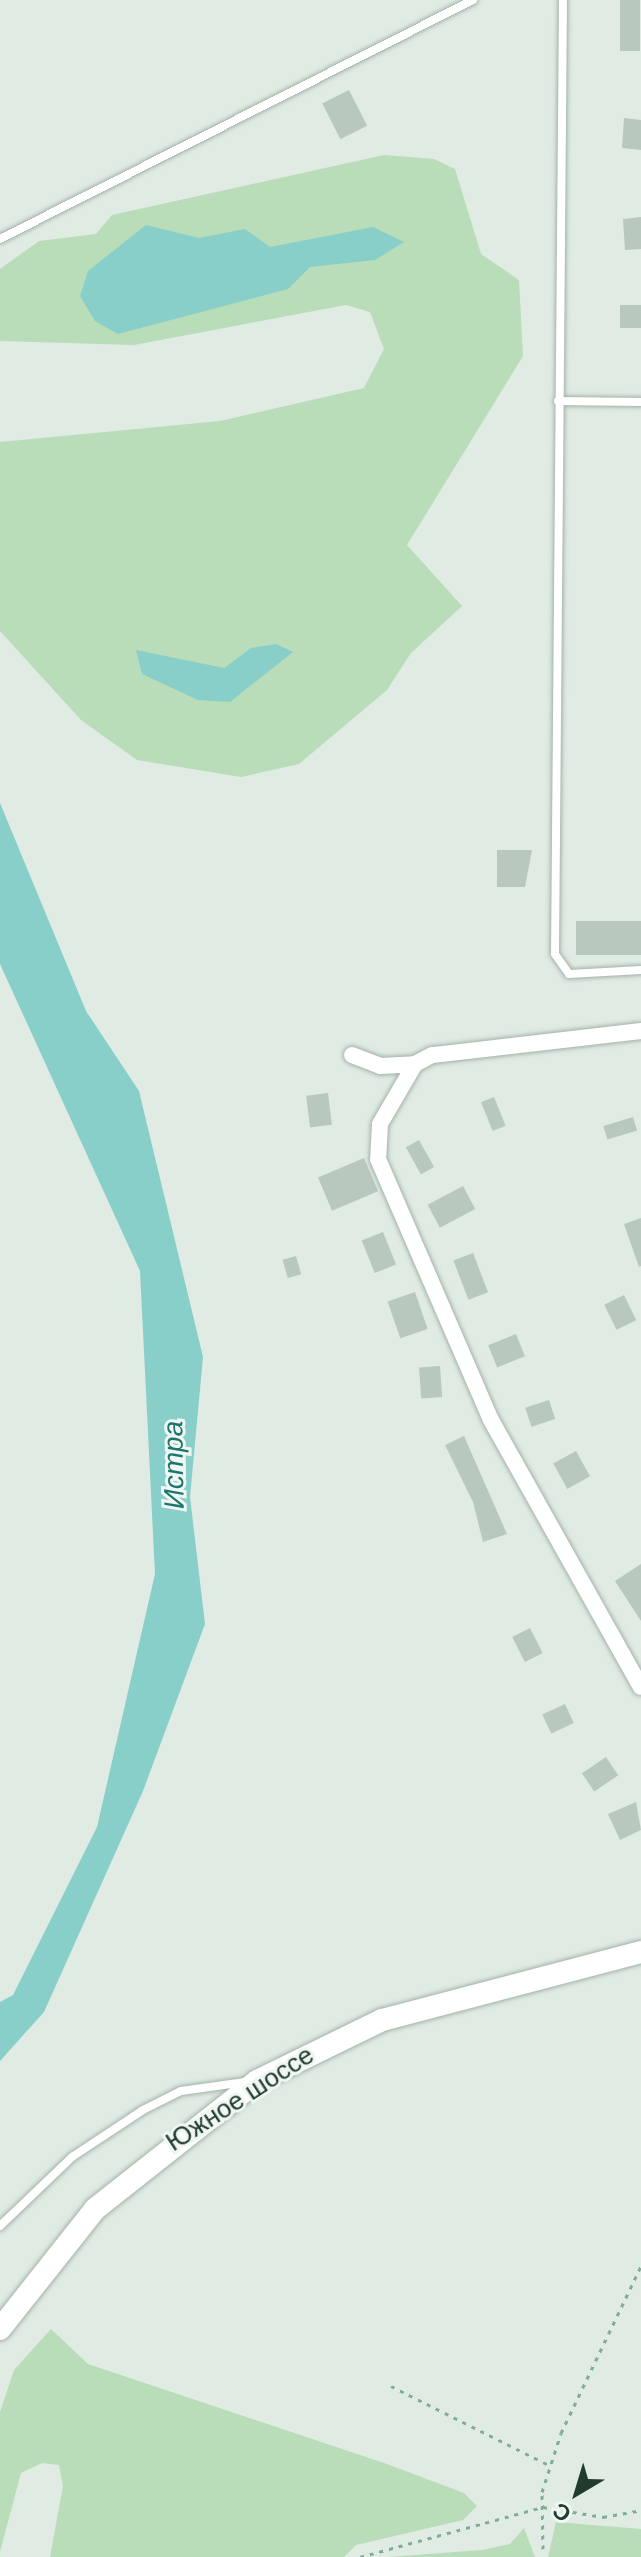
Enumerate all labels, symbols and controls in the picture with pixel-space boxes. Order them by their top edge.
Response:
water label: Истра [156,1421,192,1509]
street label: Южное шоссе [160,2040,320,2158]
north arrow [537,2453,617,2533]
text: С [547,2496,577,2529]

